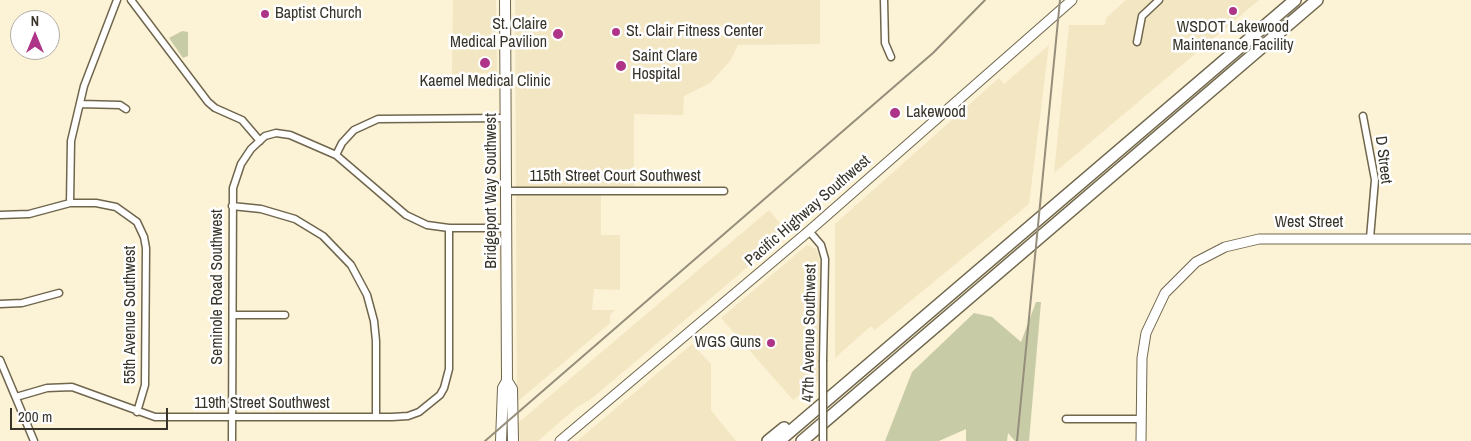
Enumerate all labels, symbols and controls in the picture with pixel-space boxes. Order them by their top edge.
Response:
place label: Baptist Church [275,4,362,24]
marker: WSDOT Lakewood Maintenance Facility [1227,5,1239,17]
marker: Baptist Church [259,8,271,20]
north arrow [10,10,60,60]
text: N [31,12,39,30]
place label: St. Claire Medical Pavilion [450,15,547,53]
place label: WSDOT Lakewood Maintenance Facility [1172,18,1294,56]
place label: St. Clair Fitness Center [626,22,763,42]
marker: St. Clair Fitness Center [610,26,622,38]
marker: St. Claire Medical Pavilion [551,27,565,41]
place label: Saint Clare Hospital [632,47,698,85]
marker: Kaemel Medical Clinic [478,56,492,70]
marker: Saint Clare Hospital [614,59,628,73]
place label: Kaemel Medical Clinic [419,72,551,92]
place label: Lakewood [906,103,966,123]
marker: Lakewood [888,106,902,120]
street label: Bridgeport Way Southwest [482,113,502,269]
street label: D Street [1371,135,1395,185]
street label: Pacific Highway Southwest [741,151,875,271]
street label: 115th Street Court Southwest [529,167,701,187]
street label: Seminole Road Southwest [208,209,228,365]
street label: West Street [1275,213,1343,233]
street label: 55th Avenue Southwest [121,246,141,384]
street label: 47th Avenue Southwest [799,264,821,402]
place label: WGS Guns [695,333,761,353]
marker: WGS Guns [765,337,777,349]
street label: 119th Street Southwest [194,394,330,414]
scale bar [12,398,170,430]
text: 200 m [18,406,52,427]

